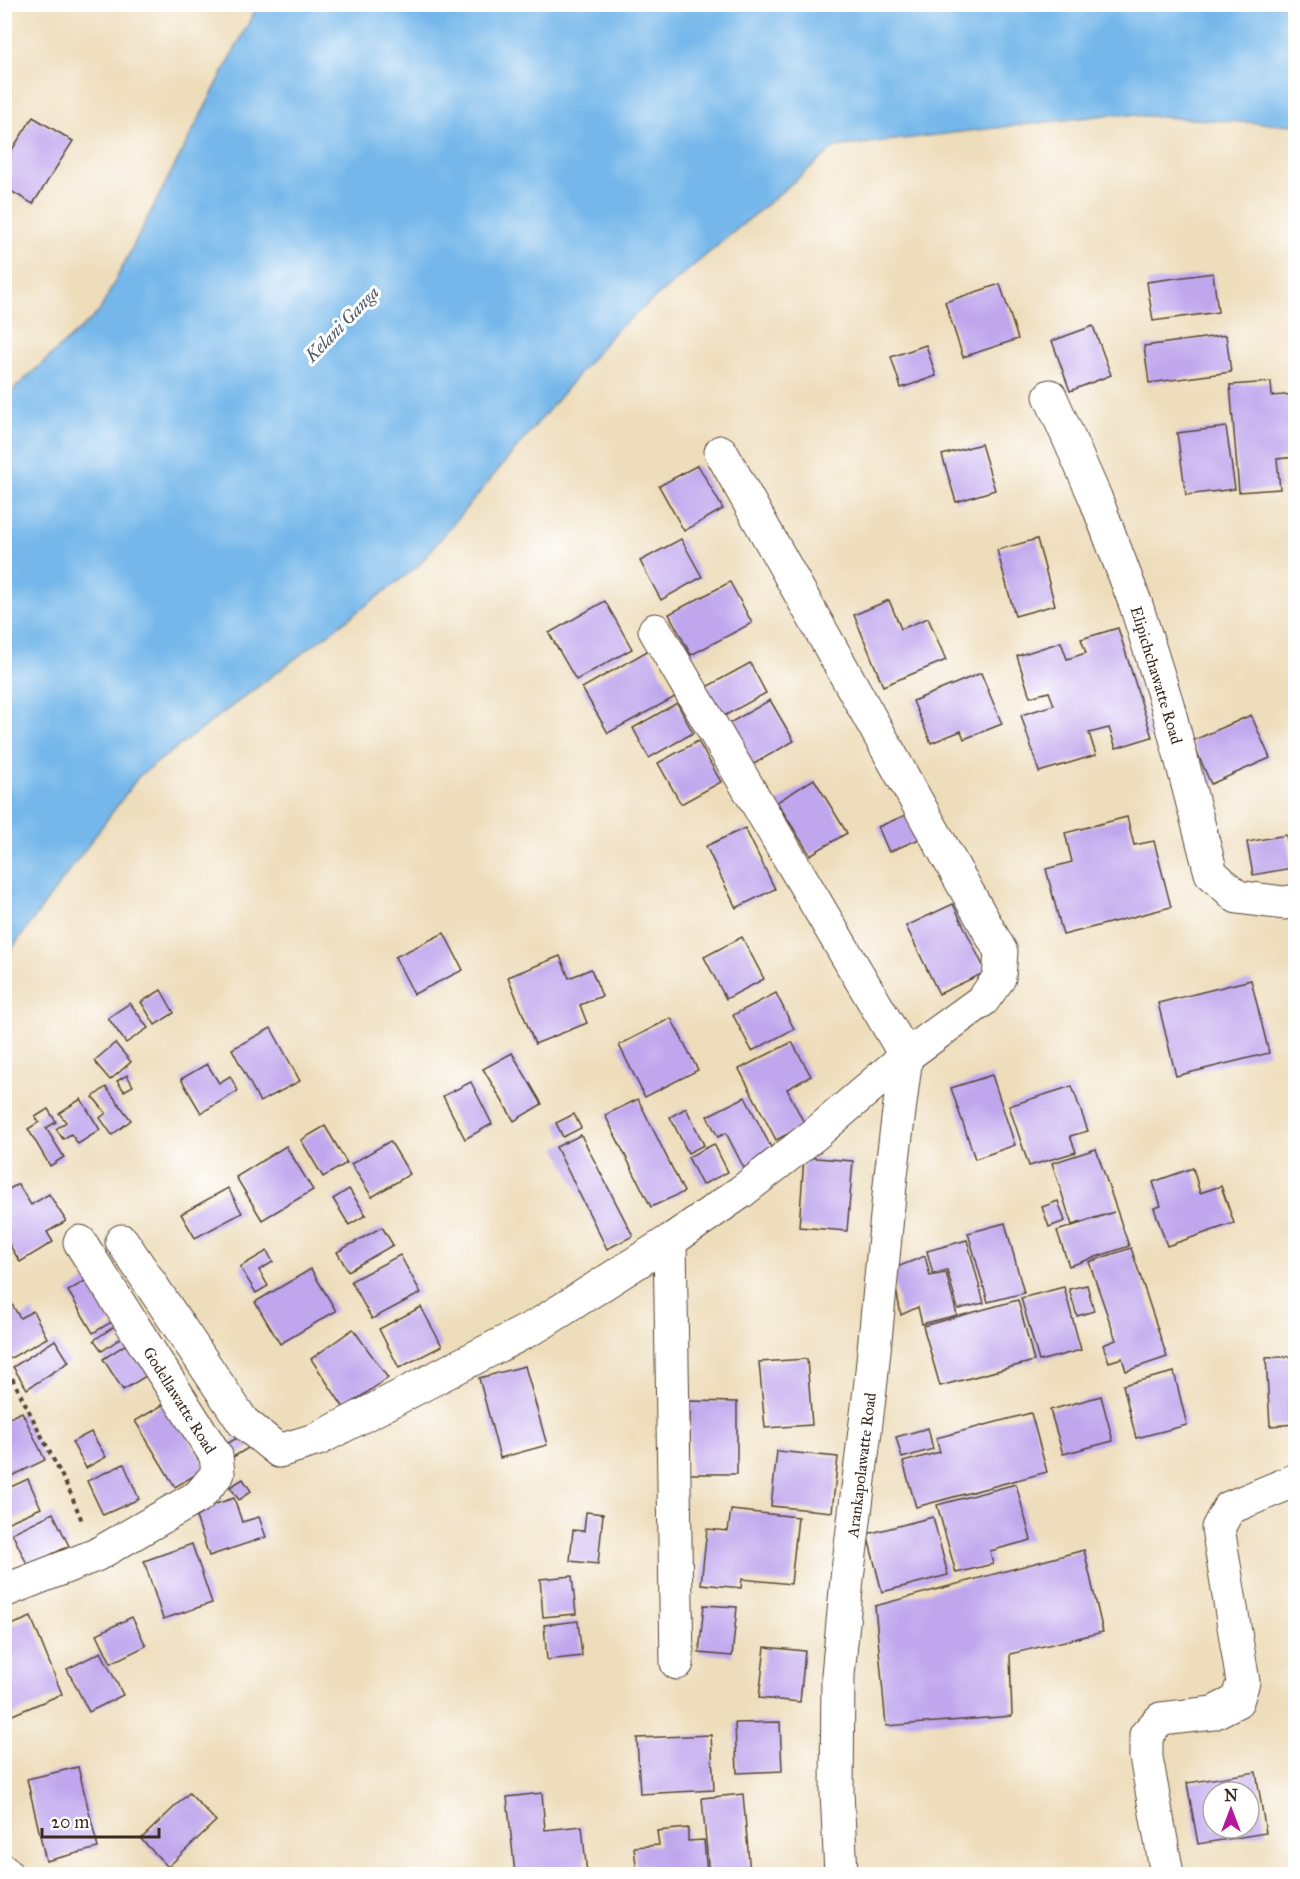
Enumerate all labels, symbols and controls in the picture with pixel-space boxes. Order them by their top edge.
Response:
water label: Kelani Ganga [300,281,384,367]
street label: Elipichchawatte Road [1127,604,1187,746]
street label: Godellawatte Road [139,1343,220,1457]
street label: Arankapolawatte Road [843,1391,880,1540]
north arrow [1201,1780,1261,1840]
text: N [1224,1786,1238,1805]
scale bar [42,1801,159,1839]
text: 20 m [51,1811,89,1833]

